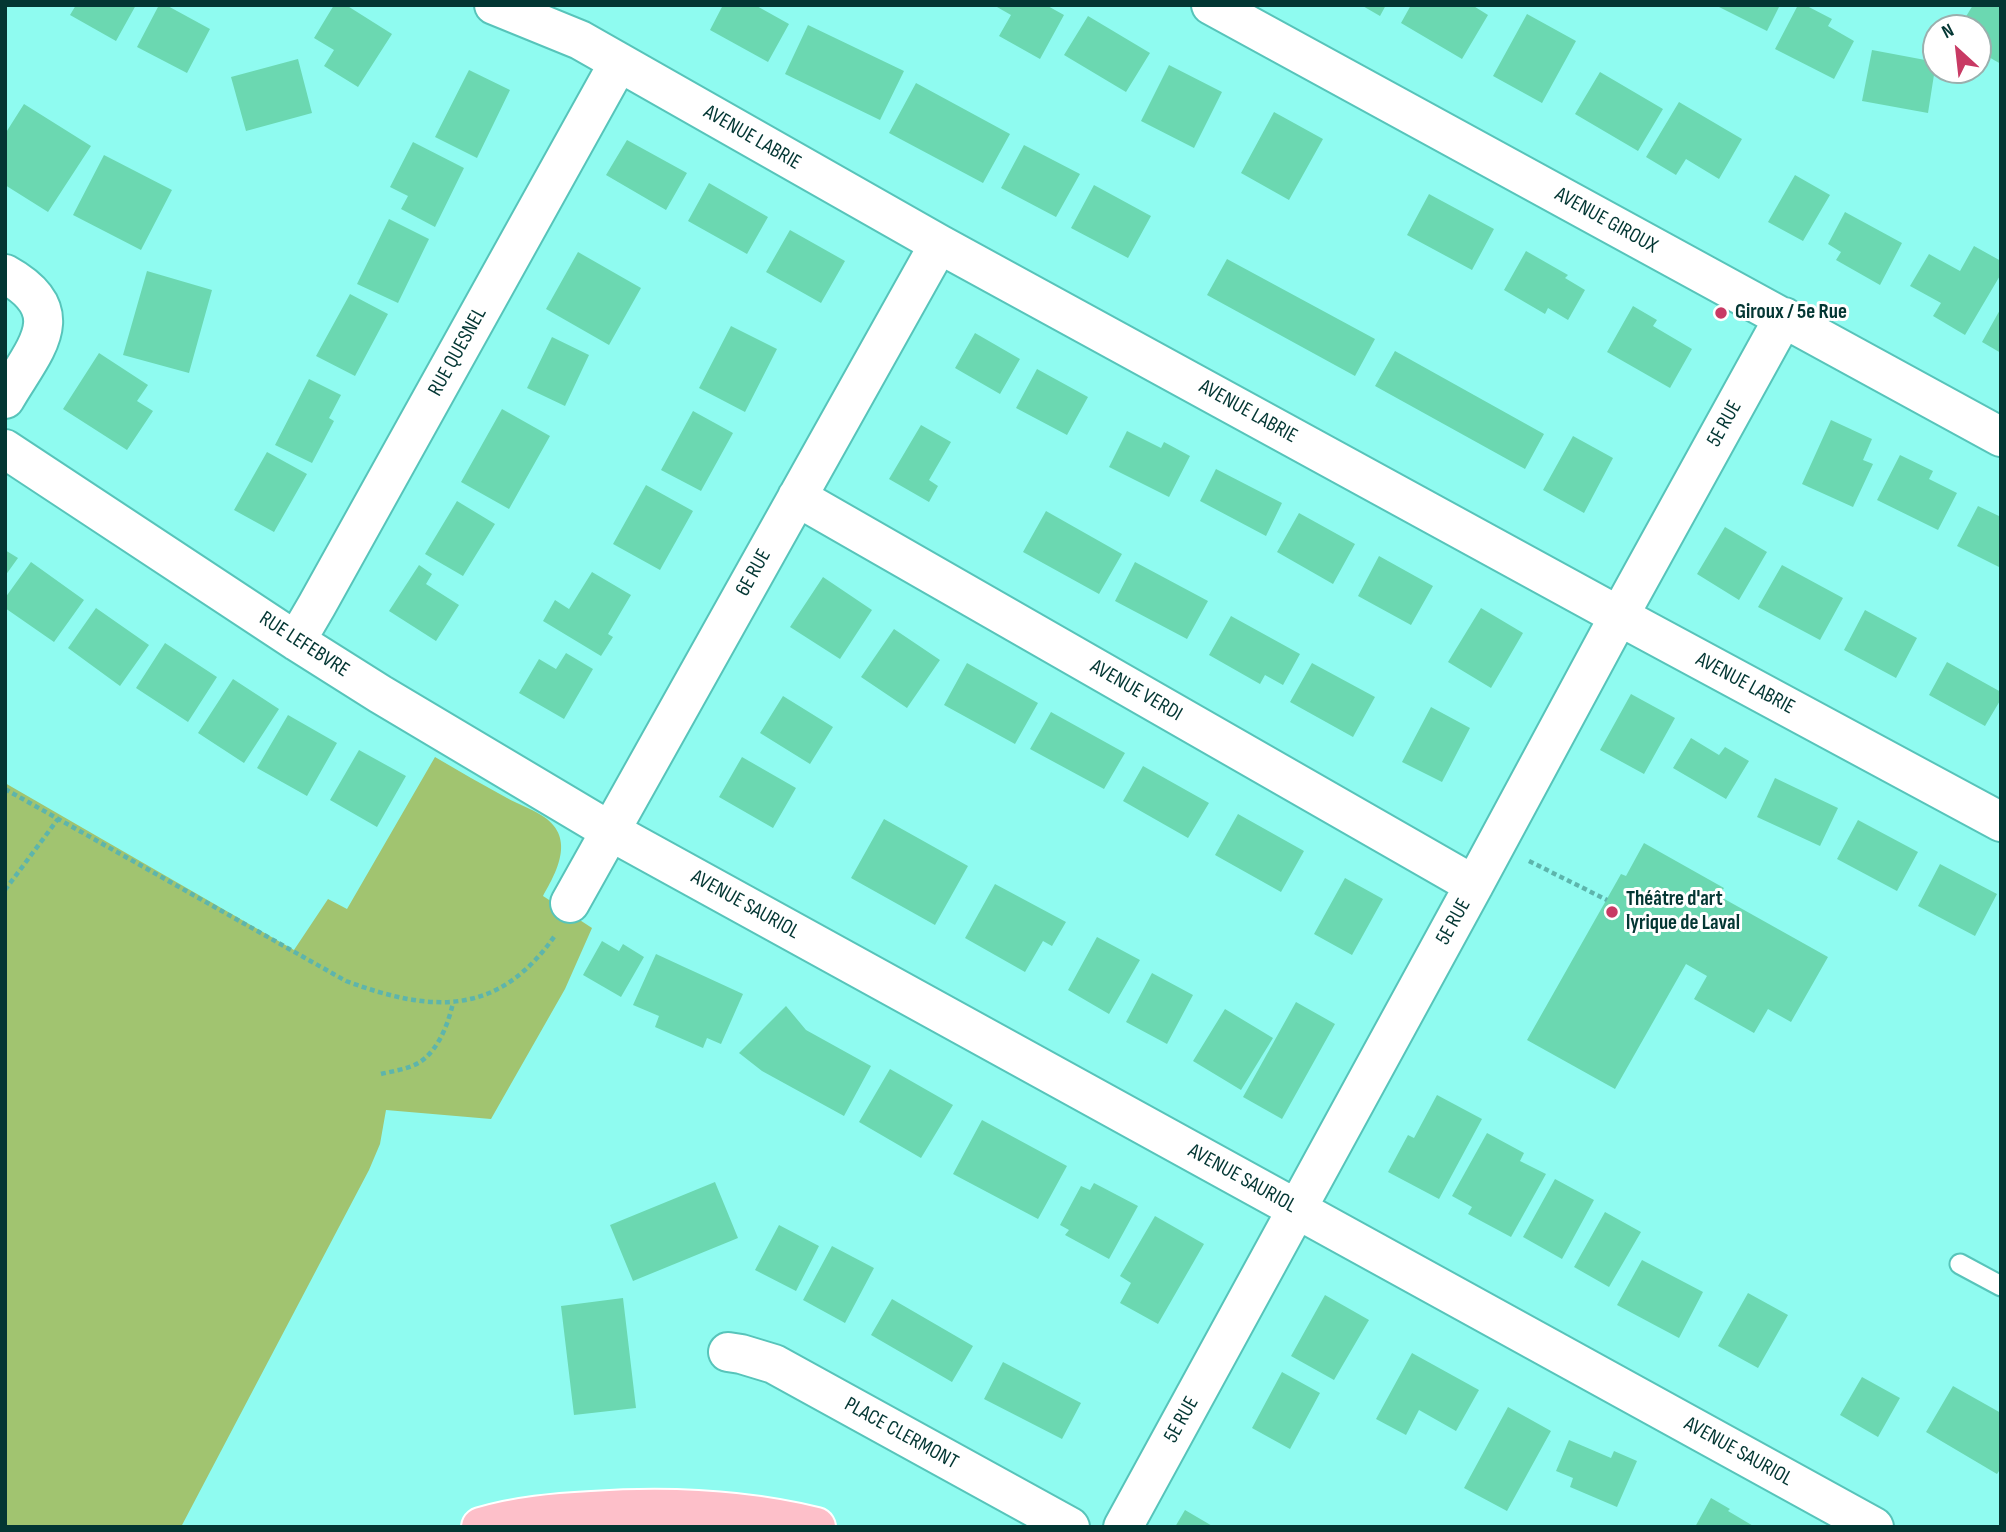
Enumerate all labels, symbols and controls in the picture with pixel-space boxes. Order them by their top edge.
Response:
north arrow [1922,14,1992,84]
text: N [1938,19,1958,44]
street label: AVENUE LABRIE [699,100,805,176]
street label: AVENUE GIROUX [1550,182,1662,260]
place label: Giroux / 5e Rue [1735,300,1847,326]
street label: RUE QUESNEL [423,303,493,401]
marker: Giroux / 5e Rue [1713,305,1729,321]
street label: AVENUE LABRIE [1194,375,1302,449]
street label: 5E RUE [1702,396,1748,452]
street label: 6E RUE [731,545,777,601]
street label: RUE LEFEBVRE [254,607,354,683]
street label: AVENUE LABRIE [1691,647,1799,721]
street label: AVENUE VERDI [1086,655,1186,727]
street label: AVENUE SAURIOL [686,865,804,945]
place label: Théâtre d'art lyrique de Laval [1626,887,1740,937]
street label: 5E RUE [1431,894,1477,950]
marker: Théâtre d'art lyrique de Laval [1604,904,1620,920]
street label: AVENUE SAURIOL [1183,1139,1301,1219]
street label: PLACE CLERMONT [840,1392,962,1476]
street label: 5E RUE [1159,1392,1205,1448]
street label: AVENUE SAURIOL [1679,1412,1797,1492]

